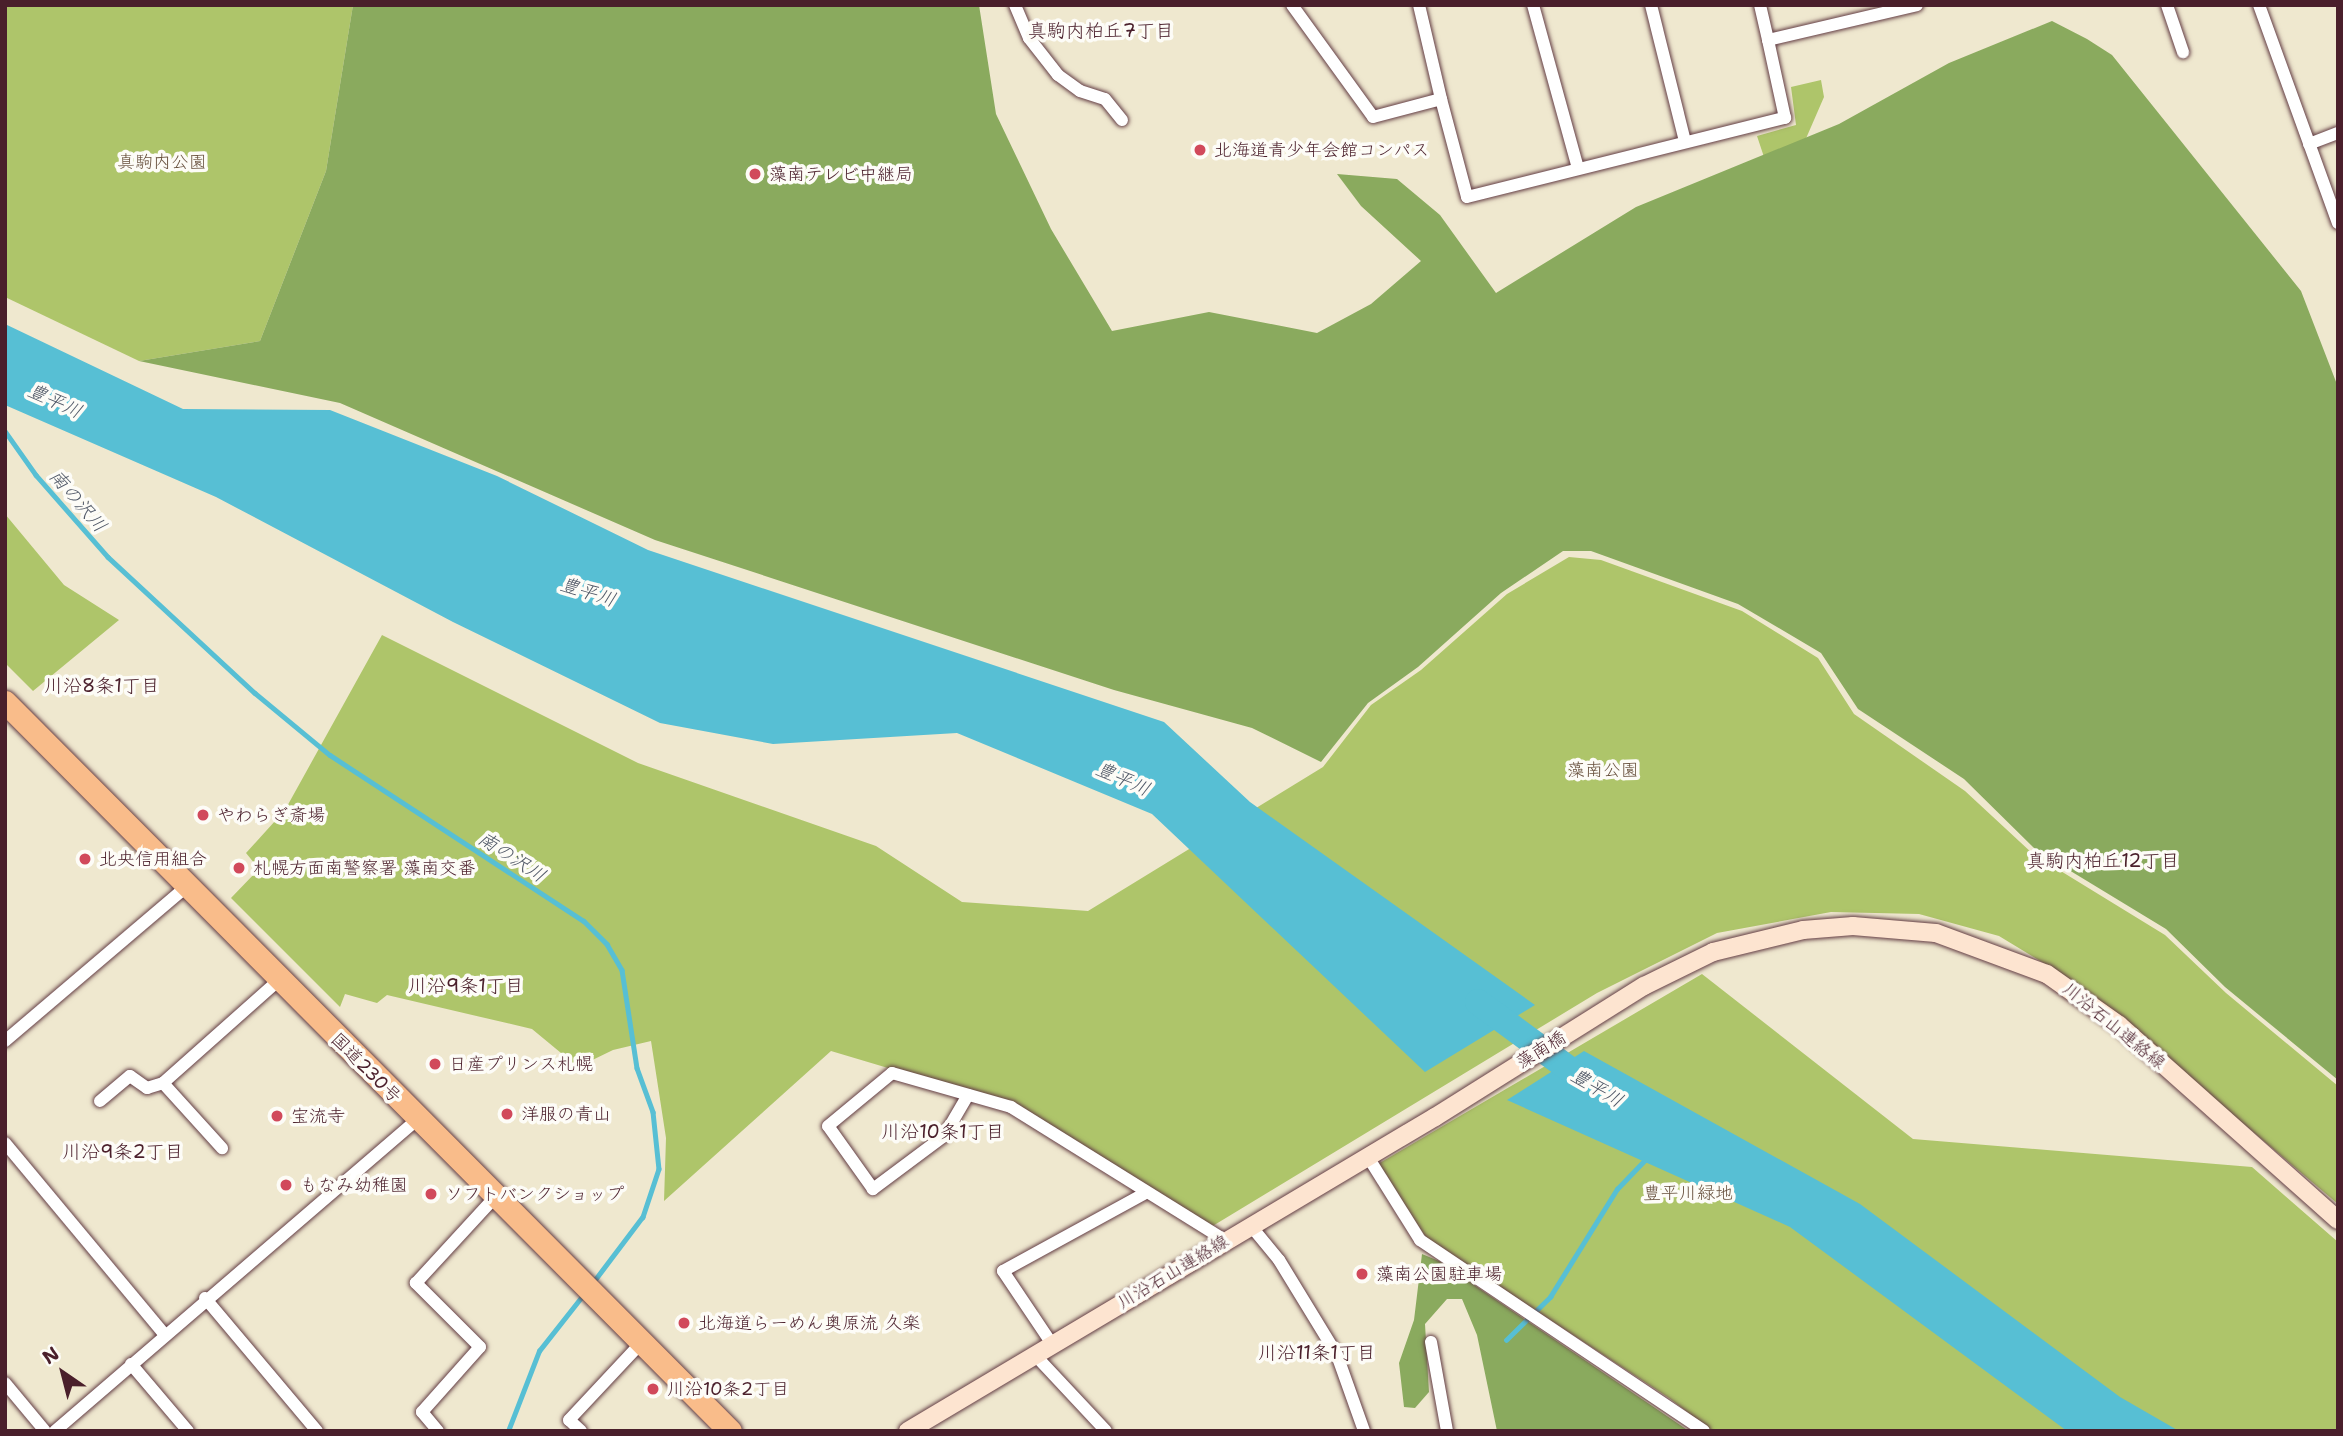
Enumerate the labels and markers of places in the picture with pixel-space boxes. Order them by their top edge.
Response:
place label: 北海道青少年会館コンパス [1214,139,1430,161]
marker: 北海道青少年会館コンパス [1192,142,1208,158]
place label: 藻南テレビ中継局 [769,163,913,185]
marker: 藻南テレビ中継局 [747,166,763,182]
place label: やわらぎ斎場 [217,804,325,826]
marker: やわらぎ斎場 [195,807,211,823]
place label: 北央信用組合 [99,848,207,870]
marker: 北央信用組合 [77,851,93,867]
place label: 札幌方面南警察署 藻南交番 [253,857,475,879]
marker: 札幌方面南警察署 藻南交番 [231,860,247,876]
place label: 日産プリンス札幌 [449,1053,593,1075]
marker: 日産プリンス札幌 [427,1056,443,1072]
place label: 洋服の青山 [521,1103,611,1125]
place label: 宝流寺 [291,1105,345,1127]
marker: 洋服の青山 [499,1106,515,1122]
marker: 宝流寺 [269,1108,285,1124]
place label: もなみ幼稚園 [300,1174,408,1196]
marker: もなみ幼稚園 [278,1177,294,1193]
place label: ソフトバンクショップ [445,1183,625,1205]
marker: ソフトバンクショップ [423,1186,439,1202]
place label: 藻南公園駐車場 [1376,1263,1502,1285]
marker: 藻南公園駐車場 [1354,1266,1370,1282]
place label: 北海道らーめん奥原流 久楽 [698,1312,920,1334]
marker: 北海道らーめん奥原流 久楽 [676,1315,692,1331]
place label: 川沿10条2丁目 [667,1378,789,1400]
marker: 川沿10条2丁目 [645,1381,661,1397]

